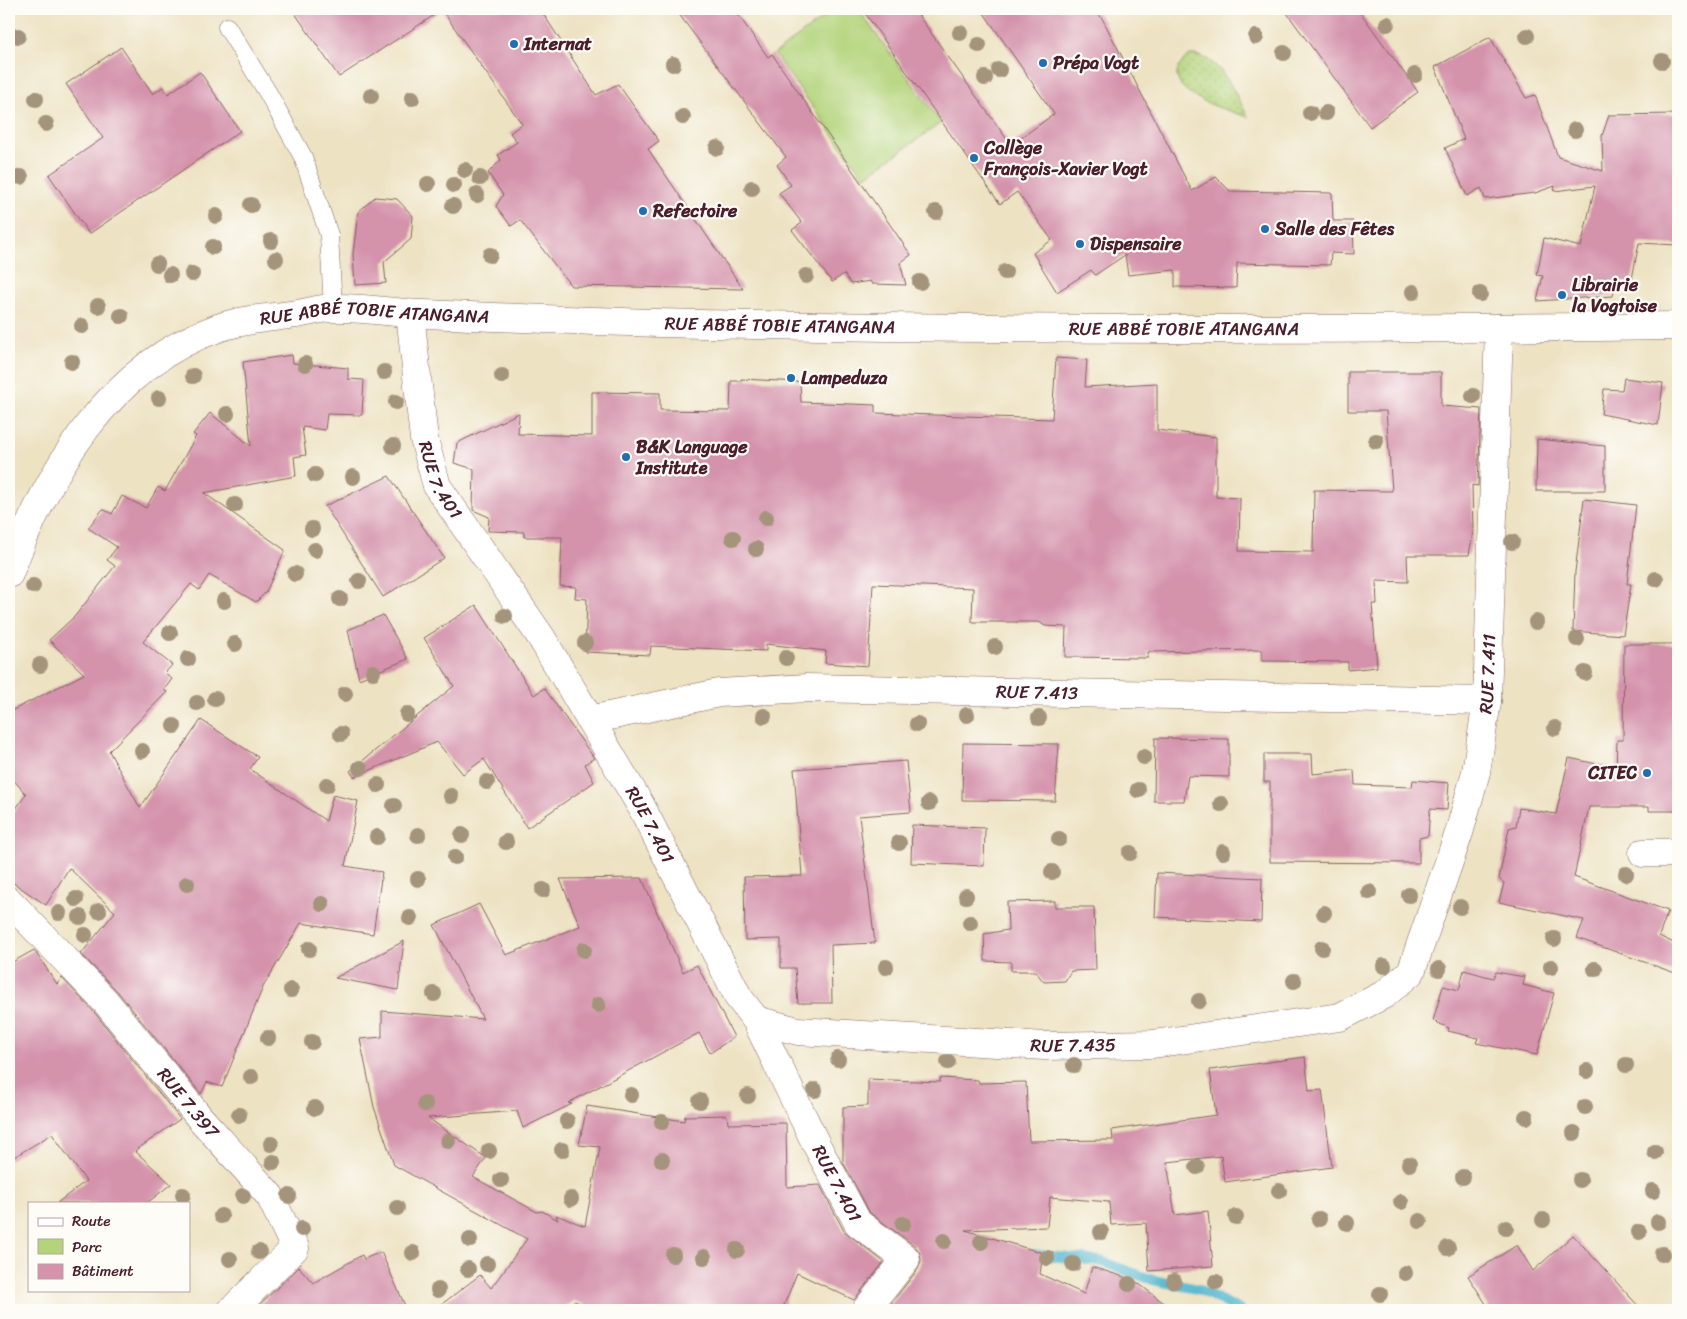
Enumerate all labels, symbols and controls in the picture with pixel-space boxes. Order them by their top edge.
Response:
place label: Internat [523,28,592,60]
marker: Internat [508,38,520,50]
place label: Prépa Vogt [1053,47,1139,79]
marker: Prépa Vogt [1037,57,1049,69]
place label: Collège François-Xavier Vogt [983,132,1148,185]
marker: Collège François-Xavier Vogt [968,152,980,164]
place label: Refectoire [652,195,738,227]
marker: Refectoire [637,205,649,217]
place label: Salle des Fêtes [1274,213,1395,245]
marker: Salle des Fêtes [1259,223,1271,235]
place label: Dispensaire [1090,228,1182,260]
marker: Dispensaire [1074,238,1086,250]
place label: Librairie la Vogtoise [1571,269,1658,322]
marker: Librairie la Vogtoise [1556,289,1568,301]
street label: RUE ABBÉ TOBIE ATANGANA [258,292,490,335]
street label: RUE ABBÉ TOBIE ATANGANA [664,307,896,343]
street label: RUE ABBÉ TOBIE ATANGANA [1069,313,1299,345]
place label: Lampeduza [801,362,888,394]
marker: Lampeduza [785,372,797,384]
place label: B&K Language Institute [635,431,748,484]
street label: RUE 7.401 [409,437,471,526]
marker: B&K Language Institute [620,451,632,463]
street label: RUE 7.411 [1469,633,1505,716]
street label: RUE 7.413 [996,676,1078,709]
place label: CITEC [1587,757,1637,789]
marker: CITEC [1641,767,1653,779]
street label: RUE 7.401 [616,780,684,869]
street label: RUE 7.435 [1029,1029,1116,1062]
street label: RUE 7.397 [149,1060,228,1147]
street label: RUE 7.401 [803,1139,871,1228]
legend [28,1202,190,1292]
text: Route [72,1208,111,1234]
text: Parc [72,1234,102,1260]
text: Bâtiment [72,1258,134,1284]

